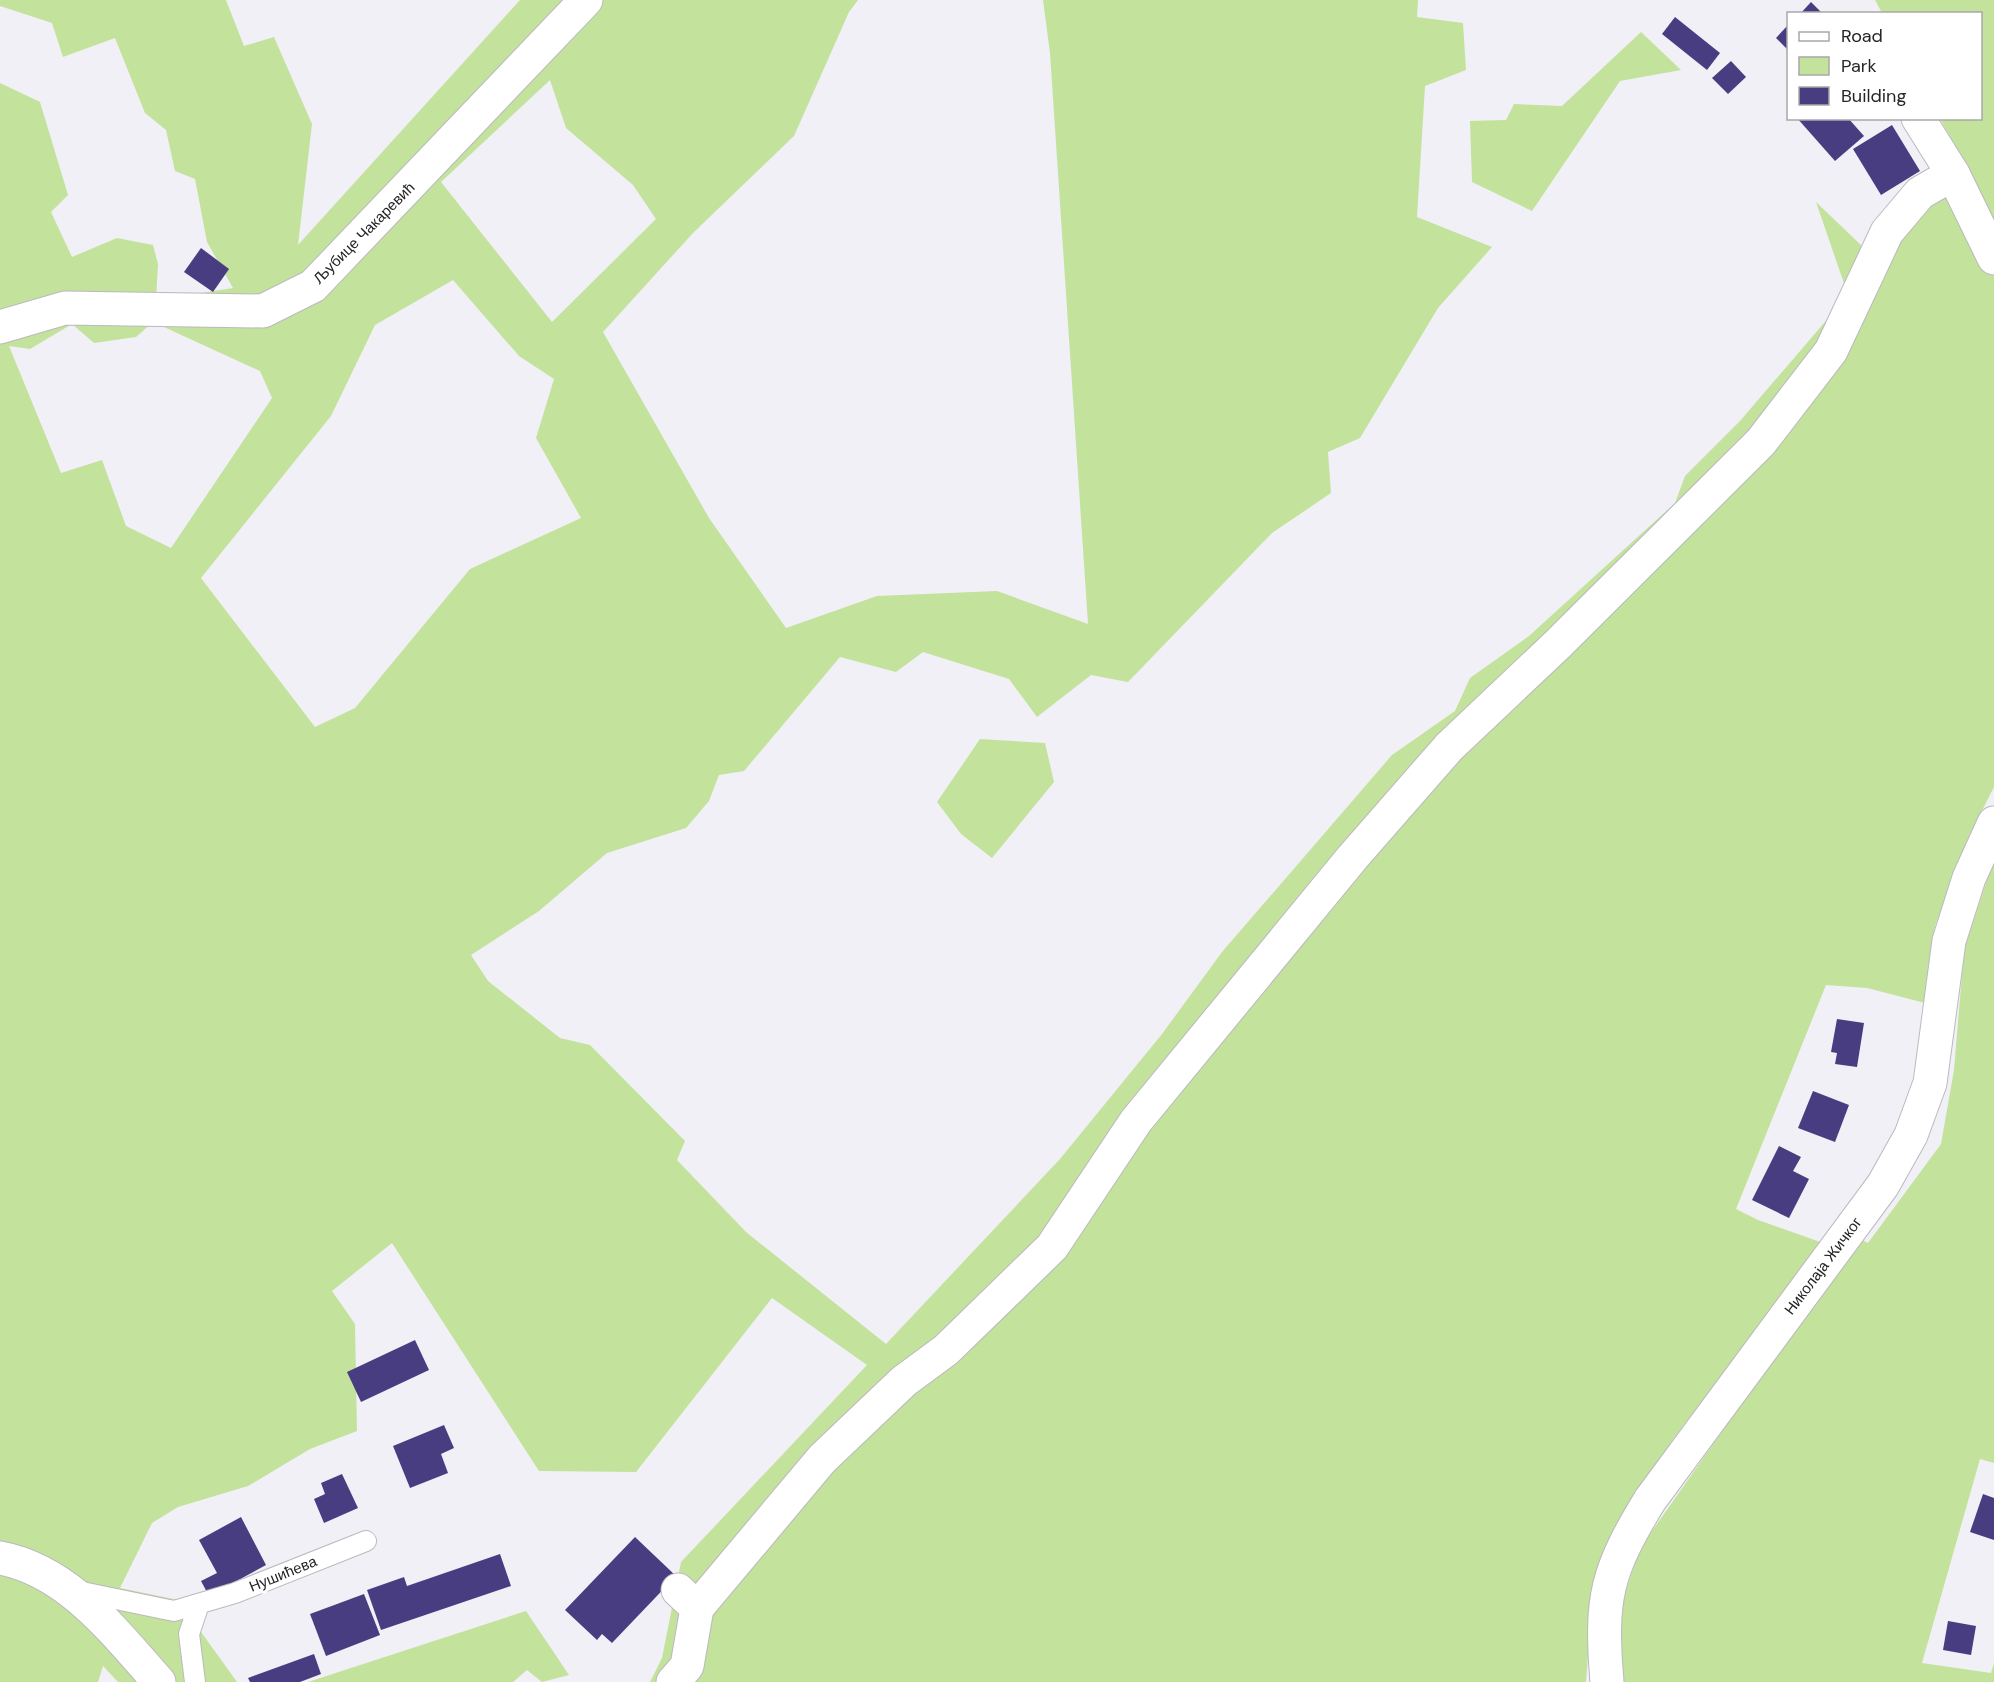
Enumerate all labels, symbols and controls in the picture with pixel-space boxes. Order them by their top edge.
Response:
legend [1787,12,1982,120]
text: Road [1841,24,1883,48]
text: Park [1841,54,1877,78]
text: Building [1841,84,1906,108]
street label: Љубице Чакаревић [309,178,419,288]
street label: Николаја Жичког [1780,1213,1867,1319]
street label: Нушићева [246,1551,321,1597]

